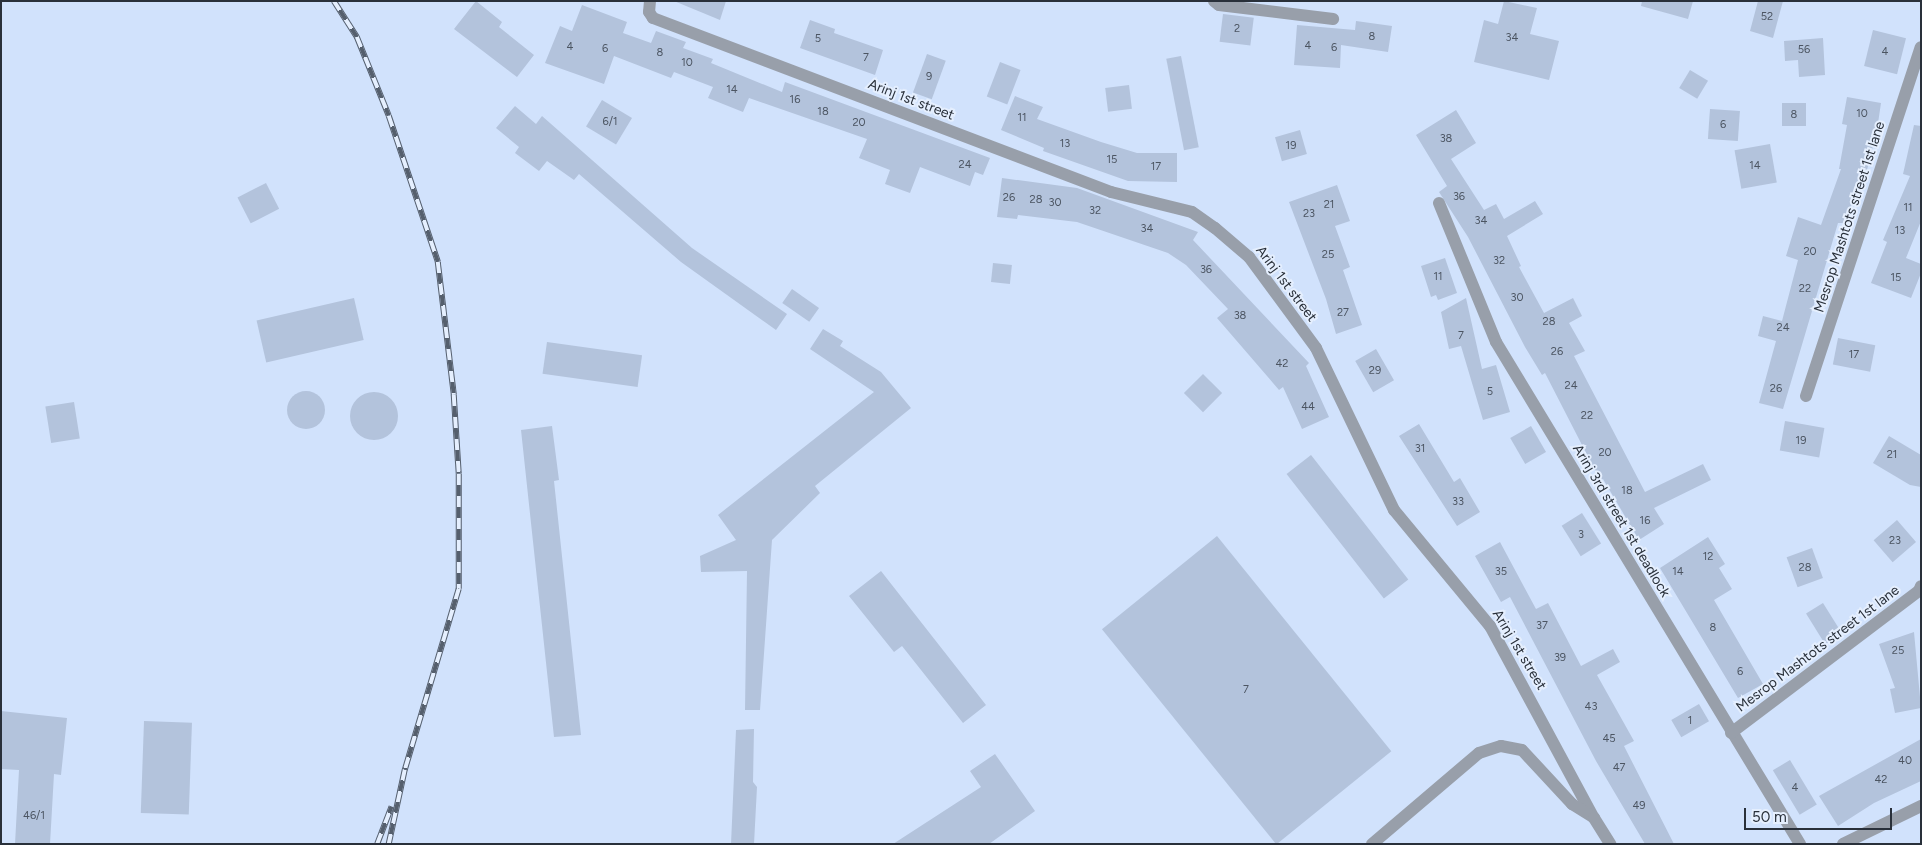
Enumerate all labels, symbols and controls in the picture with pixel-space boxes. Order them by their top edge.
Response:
house number: 52 [1761,10,1773,24]
house number: 2 [1234,22,1240,36]
house number: 8 [1369,30,1375,44]
house number: 34 [1506,31,1518,45]
house number: 5 [815,32,821,46]
house number: 4 [1305,39,1311,53]
house number: 4 [567,40,573,54]
house number: 6 [1331,41,1337,55]
house number: 6 [602,42,608,56]
house number: 56 [1798,43,1810,57]
house number: 4 [1882,45,1888,59]
house number: 8 [657,46,663,60]
house number: 7 [863,51,869,65]
house number: 10 [681,56,693,70]
house number: 9 [926,70,932,84]
street label: Arinj 1st street [866,76,956,124]
house number: 14 [726,83,738,97]
house number: 16 [790,93,800,107]
house number: 18 [817,105,829,119]
house number: 10 [1856,107,1868,121]
house number: 8 [1791,108,1797,122]
house number: 11 [1017,111,1027,125]
house number: 6/1 [602,115,618,129]
house number: 20 [852,116,866,130]
house number: 6 [1720,118,1726,132]
street label: Mesrop Mashtots street 1st lane [1811,119,1889,315]
house number: 38 [1440,132,1452,146]
house number: 13 [1060,137,1070,151]
house number: 19 [1286,139,1296,153]
house number: 15 [1107,153,1117,167]
house number: 24 [959,158,971,172]
house number: 14 [1749,159,1761,173]
house number: 17 [1151,160,1161,174]
house number: 36 [1453,190,1465,204]
house number: 26 [1003,191,1015,205]
house number: 28 [1030,193,1042,207]
house number: 30 [1048,196,1062,210]
house number: 21 [1324,198,1334,212]
house number: 11 [1903,201,1913,215]
house number: 32 [1089,204,1101,218]
house number: 23 [1303,207,1315,221]
house number: 34 [1475,214,1487,228]
house number: 34 [1141,222,1153,236]
house number: 13 [1895,224,1905,238]
street label: Arinj 1st street [1252,243,1320,325]
house number: 20 [1803,245,1817,259]
house number: 25 [1322,248,1334,262]
house number: 32 [1493,254,1505,268]
house number: 36 [1200,263,1212,277]
house number: 11 [1433,270,1443,284]
house number: 15 [1891,271,1901,285]
house number: 22 [1799,282,1811,296]
house number: 30 [1510,291,1524,305]
house number: 27 [1337,306,1349,320]
house number: 38 [1234,309,1246,323]
house number: 28 [1543,315,1555,329]
house number: 24 [1777,321,1789,335]
house number: 7 [1458,329,1464,343]
house number: 26 [1551,345,1563,359]
house number: 17 [1849,348,1859,362]
house number: 42 [1276,357,1288,371]
house number: 29 [1369,364,1381,378]
house number: 24 [1565,379,1577,393]
house number: 26 [1770,382,1782,396]
house number: 5 [1487,385,1493,399]
house number: 44 [1301,400,1315,414]
house number: 22 [1581,409,1593,423]
house number: 19 [1796,434,1806,448]
house number: 31 [1415,442,1425,456]
street label: Arinj 3rd street 1st deadlock [1569,442,1673,600]
house number: 20 [1598,446,1612,460]
house number: 21 [1887,448,1897,462]
house number: 18 [1621,484,1633,498]
house number: 33 [1452,495,1464,509]
house number: 16 [1640,514,1650,528]
house number: 3 [1578,528,1584,542]
house number: 23 [1889,534,1901,548]
house number: 12 [1703,550,1713,564]
house number: 28 [1799,561,1811,575]
house number: 35 [1495,565,1507,579]
house number: 14 [1672,565,1684,579]
street label: Mesrop Mashtots street 1st lane [1733,582,1903,716]
street label: Arinj 1st street [1488,607,1550,693]
house number: 37 [1536,619,1548,633]
house number: 8 [1710,621,1716,635]
house number: 25 [1892,644,1904,658]
house number: 39 [1554,651,1566,665]
house number: 6 [1737,665,1743,679]
house number: 7 [1243,683,1249,697]
house number: 43 [1585,700,1597,714]
house number: 1 [1688,714,1692,728]
house number: 45 [1602,732,1616,746]
house number: 40 [1898,754,1912,768]
house number: 47 [1613,761,1625,775]
house number: 42 [1875,773,1887,787]
house number: 4 [1792,781,1798,795]
scale bar [1747,798,1894,830]
house number: 49 [1632,799,1646,813]
text: 50 m [1752,808,1787,826]
house number: 46/1 [23,809,45,823]

